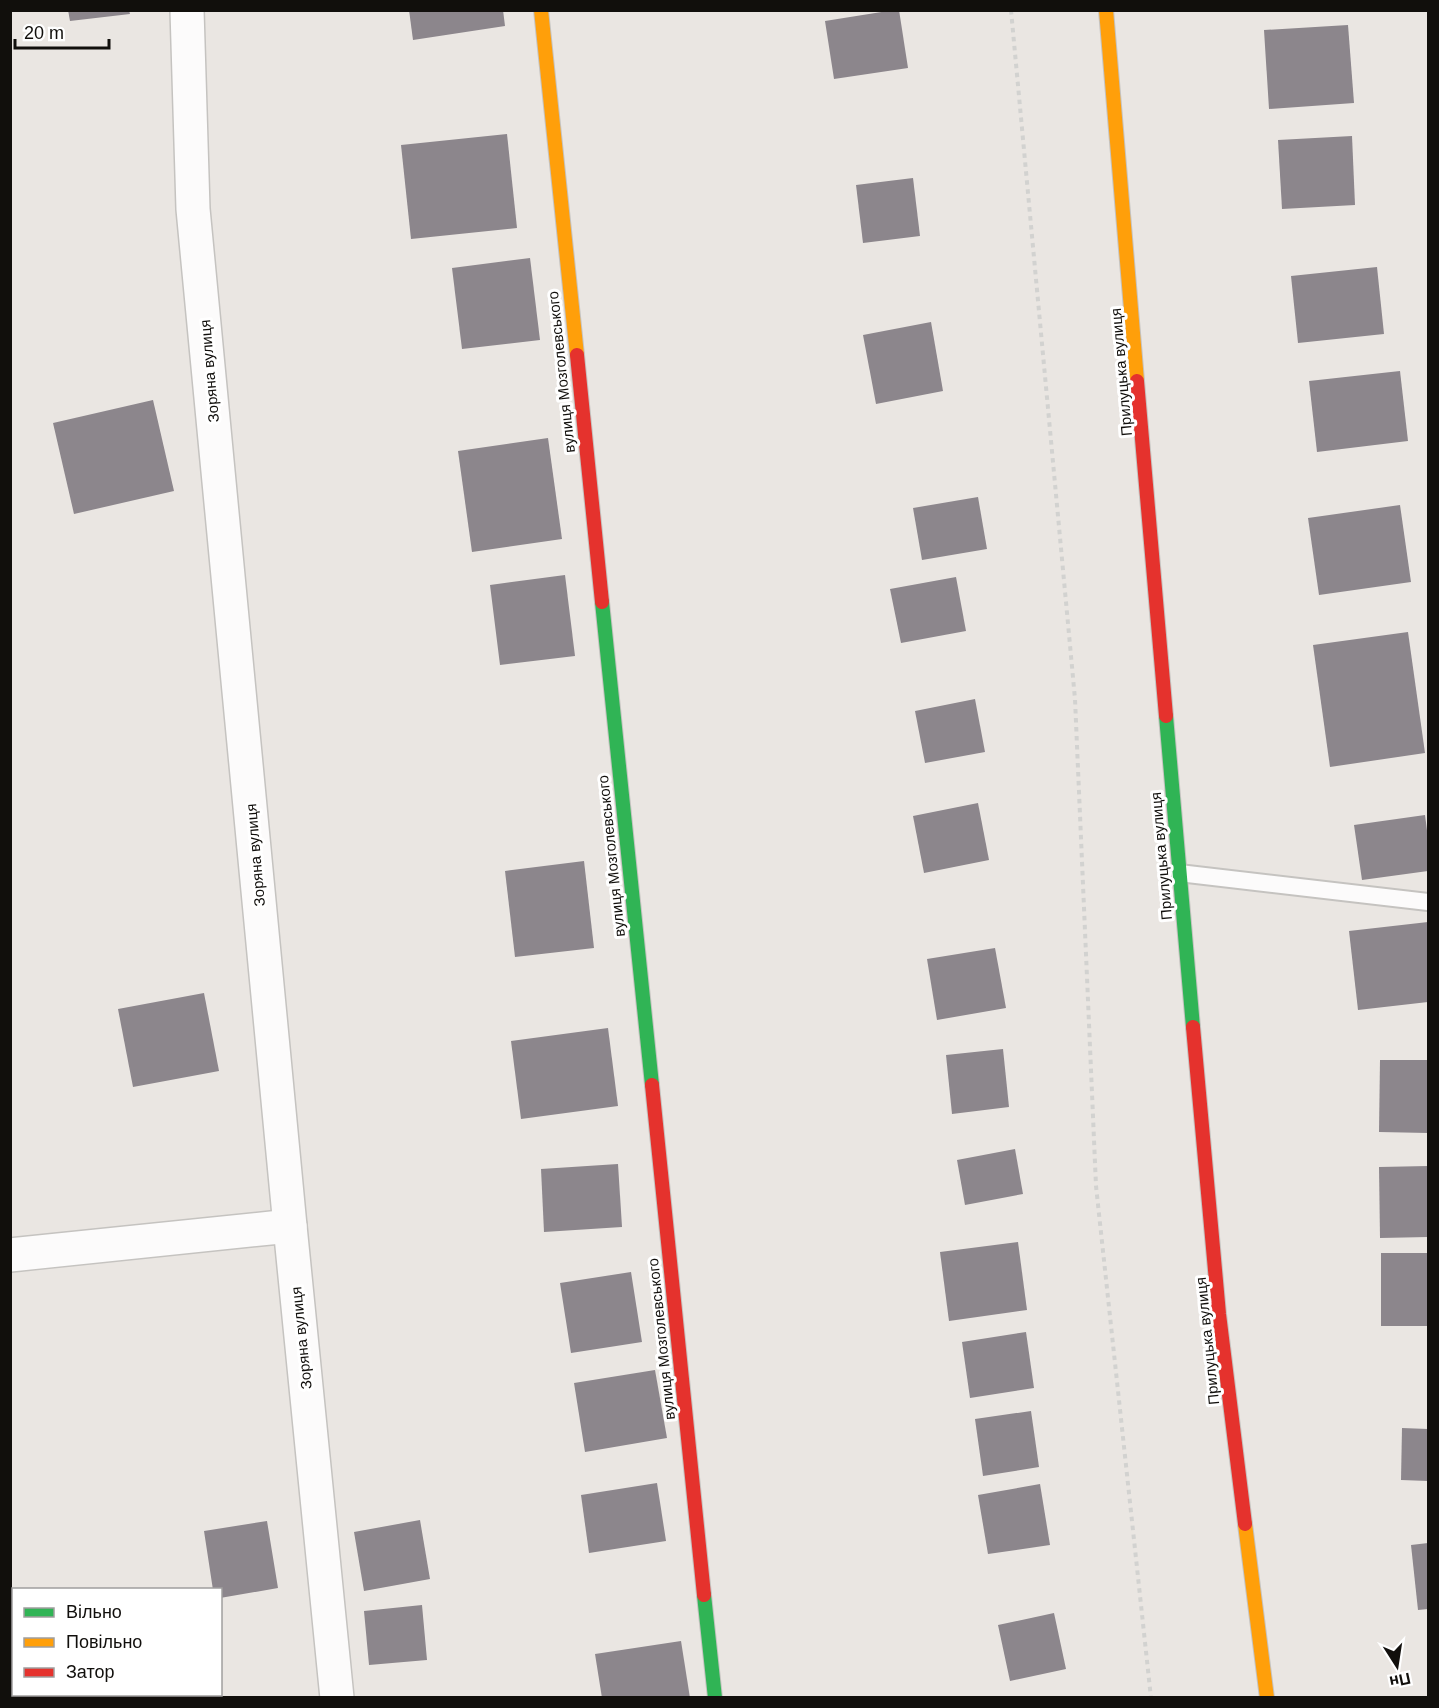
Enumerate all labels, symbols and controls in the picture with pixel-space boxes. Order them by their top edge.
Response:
scale bar [15,12,110,50]
text: 20 m [24,23,64,43]
street label: вулиця Мозголевського [544,290,578,454]
street label: Прилуцька вулиця [1107,307,1135,437]
street label: Зоряна вулиця [196,319,222,423]
street label: вулиця Мозголевського [594,774,628,938]
street label: Прилуцька вулиця [1147,791,1175,921]
street label: Зоряна вулиця [242,803,268,907]
street label: вулиця Мозголевського [644,1257,678,1421]
street label: Прилуцька вулиця [1192,1276,1222,1406]
street label: Зоряна вулиця [287,1286,315,1390]
legend [12,1588,222,1696]
text: Вільно [66,1602,122,1622]
text: Повільно [66,1632,142,1652]
north arrow [1367,1636,1427,1696]
text: Затор [66,1662,115,1682]
text: Пн [1388,1670,1412,1691]

